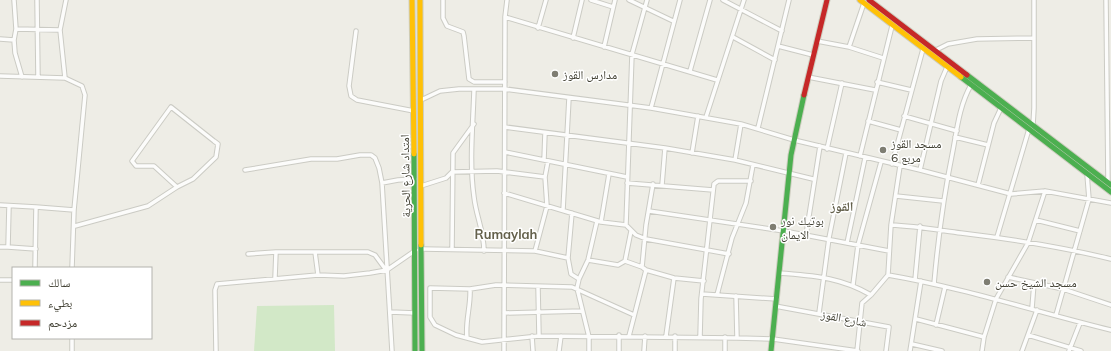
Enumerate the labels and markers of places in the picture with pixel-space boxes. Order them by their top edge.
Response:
place label: مدارس القوز [562,67,617,82]
marker: مدارس القوز [550,69,560,79]
place label: مسجد القوز مربع 6 [890,136,942,165]
marker: مسجد القوز مربع 6 [878,145,888,155]
place label: بوتيك نور الايمان [780,213,824,242]
marker: بوتيك نور الايمان [768,222,778,232]
place label: مسجد الشيخ حسن [995,275,1077,290]
marker: مسجد الشيخ حسن [982,277,992,287]

